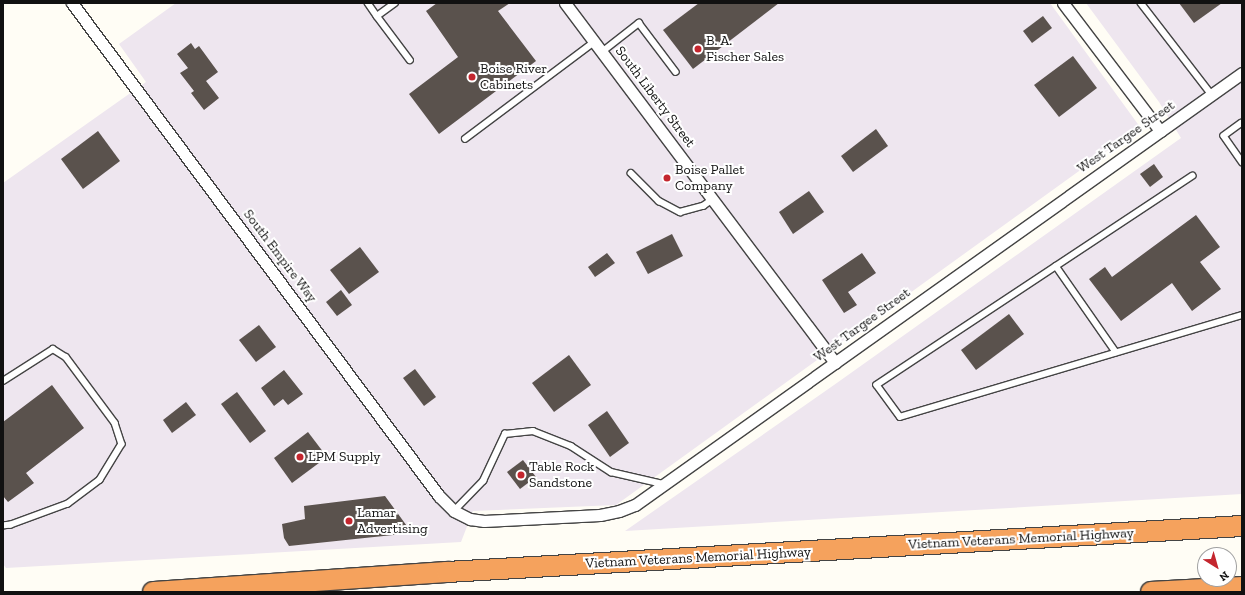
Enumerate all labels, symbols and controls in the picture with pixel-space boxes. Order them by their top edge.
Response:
place label: B. A. Fischer Sales [706,33,784,66]
street label: South Liberty Street [611,43,699,151]
marker: B. A. Fischer Sales [693,44,703,54]
place label: Boise River Cabinets [480,61,547,94]
marker: Boise River Cabinets [467,72,477,82]
street label: West Targee Street [1074,97,1178,177]
place label: Boise Pallet Company [675,162,744,194]
marker: Boise Pallet Company [662,173,672,183]
street label: South Empire Way [239,206,321,306]
street label: West Targee Street [810,284,914,366]
place label: LPM Supply [308,449,381,465]
marker: LPM Supply [295,452,305,462]
place label: Table Rock Sandstone [529,459,594,492]
marker: Table Rock Sandstone [516,470,526,480]
place label: Lamar Advertising [357,505,428,538]
marker: Lamar Advertising [344,516,354,526]
street label: Vietnam Veterans Memorial Highway [908,525,1134,553]
street label: Vietnam Veterans Memorial Highway [585,544,811,572]
north arrow [1197,547,1237,587]
text: N [1217,568,1231,584]

